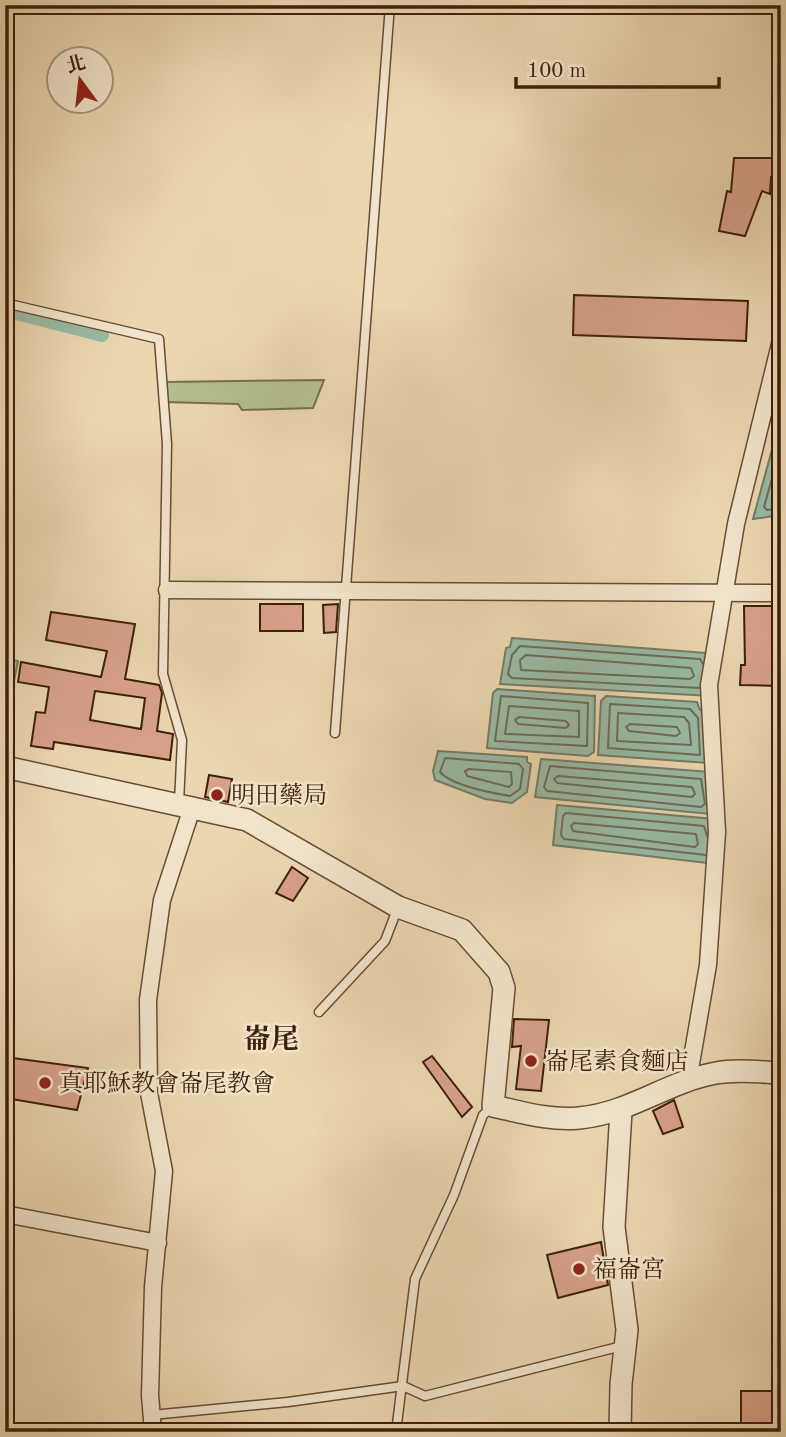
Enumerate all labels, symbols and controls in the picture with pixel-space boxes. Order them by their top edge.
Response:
north arrow [46,46,116,116]
scale bar [516,46,720,90]
text: 北 [64,52,88,78]
text: 100 m [527,61,586,82]
place label: 明田藥局 [231,782,327,809]
marker: 明田藥局 [209,787,225,803]
district label: 崙尾 [243,1024,299,1055]
place label: 崙尾素食麵店 [545,1048,689,1075]
marker: 崙尾素食麵店 [523,1053,539,1069]
place label: 真耶穌教會崙尾教會 [59,1070,275,1097]
marker: 真耶穌教會崙尾教會 [37,1075,53,1091]
place label: 福崙宮 [593,1256,665,1283]
marker: 福崙宮 [571,1261,587,1277]

